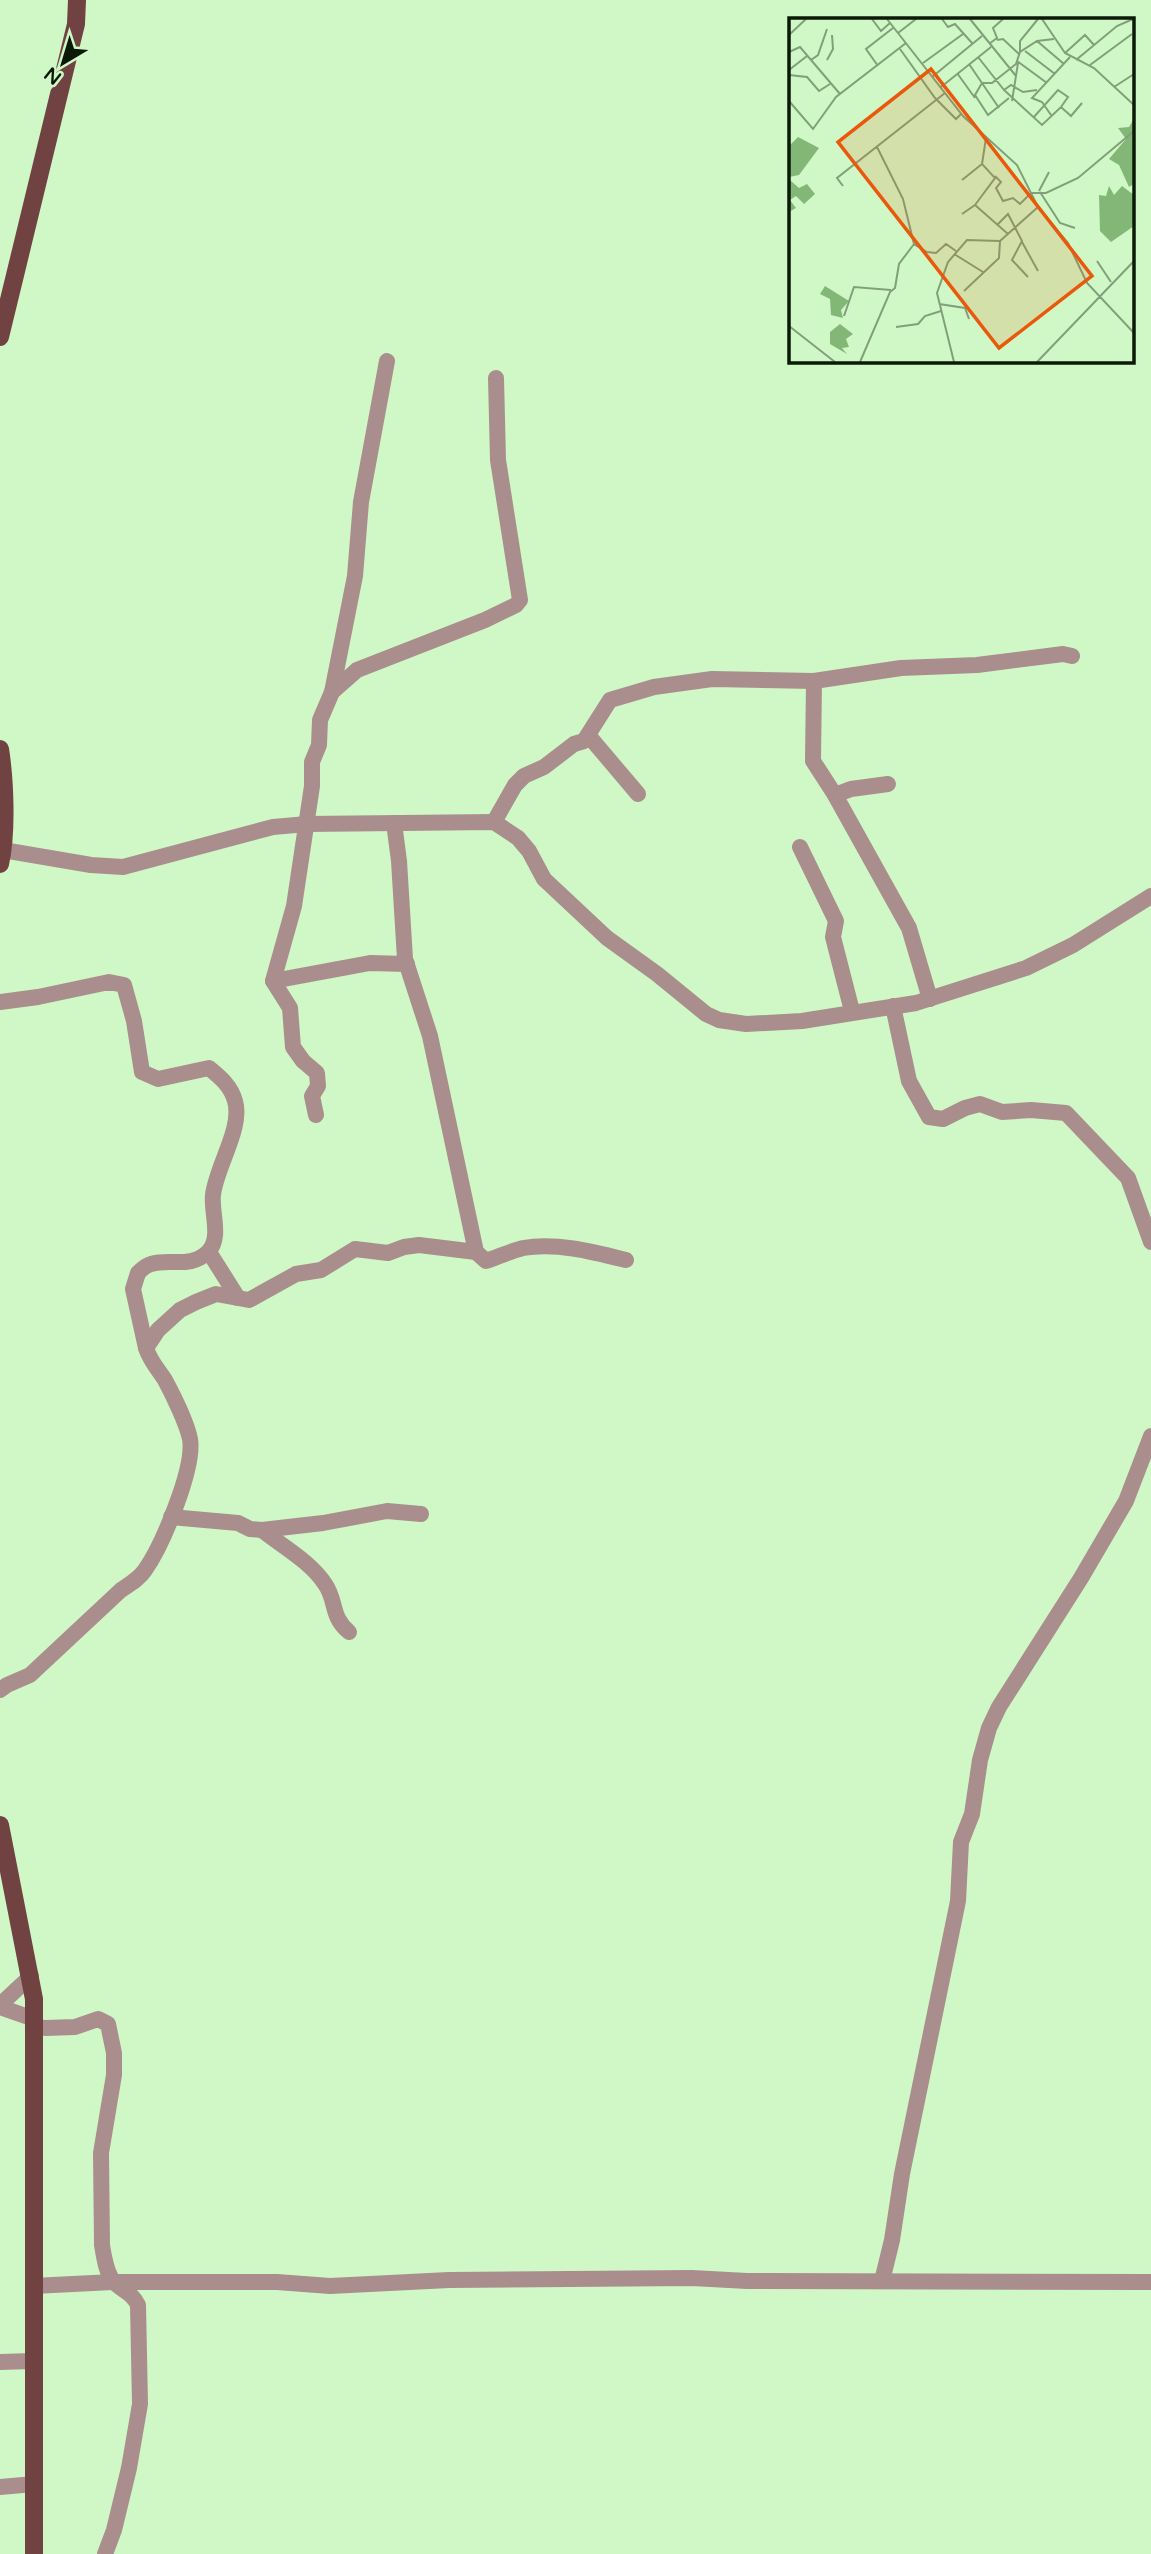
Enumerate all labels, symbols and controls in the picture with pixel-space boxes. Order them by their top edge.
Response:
inset map [789,18,1134,362]
north arrow [28,28,98,98]
text: N [40,62,66,89]

